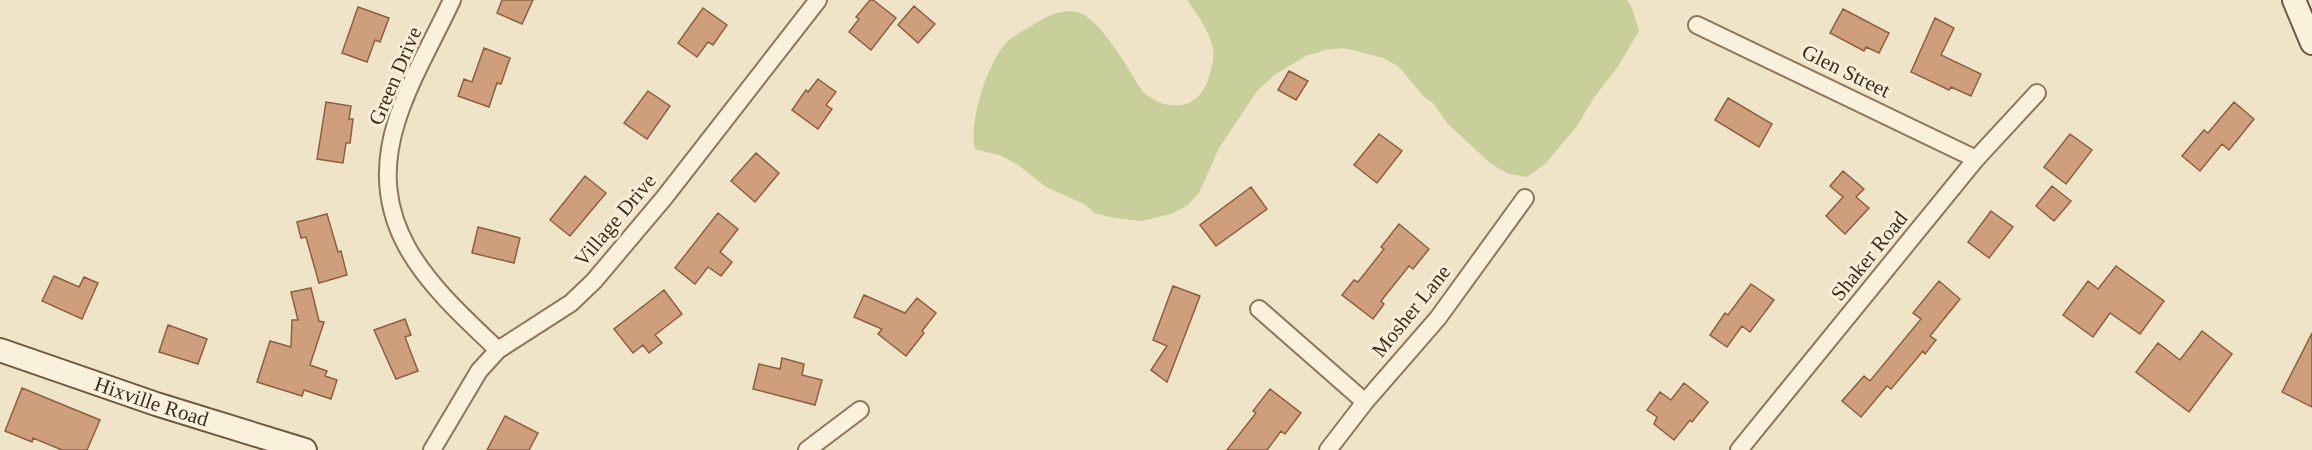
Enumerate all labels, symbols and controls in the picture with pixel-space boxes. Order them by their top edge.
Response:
street label: Green Drive [364,23,426,129]
street label: Glen Street [1798,39,1894,103]
street label: Village Drive [569,169,661,271]
street label: Shaker Road [1826,206,1913,305]
street label: Mosher Lane [1367,260,1455,362]
street label: Hixville Road [91,372,212,432]

